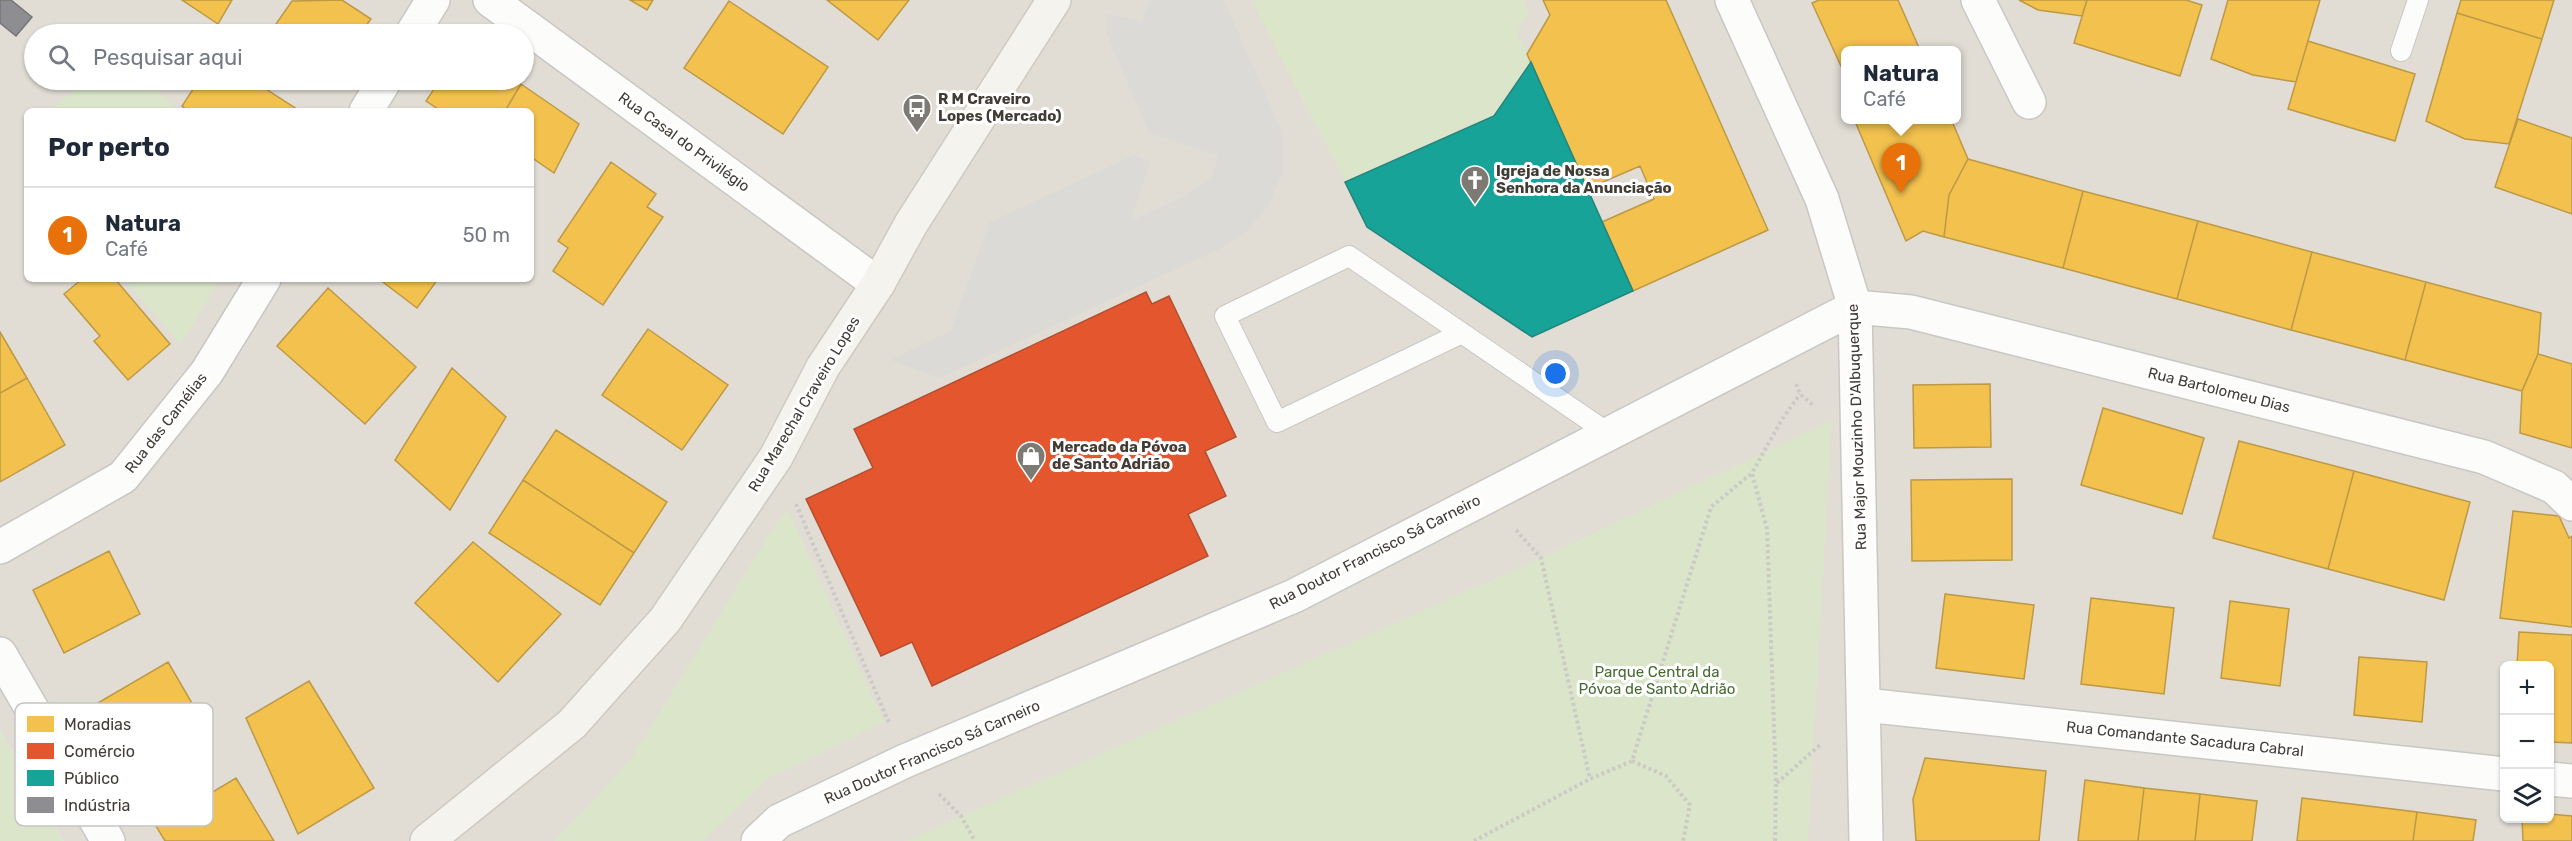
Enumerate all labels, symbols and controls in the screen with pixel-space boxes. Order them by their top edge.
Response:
search box [24,24,534,90]
icon: search [45,41,78,74]
text: Pesquisar aqui [93,44,243,71]
popup [1841,46,1961,124]
text: Natura [1863,60,1939,87]
text: Café [1863,87,1906,111]
street label: Rua Casal do Privilégio [615,88,753,196]
place label: R M Craveiro Lopes (Mercado) [938,90,1062,125]
bus stop icon: R M Craveiro Lopes (Mercado) [901,92,933,134]
text: Por perto [48,132,170,163]
pin: 1 [1882,144,1920,193]
place label: Igreja de Nossa Senhora da Anunciação [1496,162,1672,197]
church icon: Igreja de Nossa Senhora da Anunciação [1459,164,1491,206]
text: Natura [105,210,181,237]
text: 1 [63,223,72,247]
text: 50 m [463,223,510,247]
text: Café [105,237,148,261]
street label: Rua Major Mouzinho D'Albuquerque [1844,304,1870,550]
street label: Rua Marechal Craveiro Lopes [744,313,864,495]
your location [1541,359,1570,388]
street label: Rua Bartolomeu Dias [2146,364,2292,416]
street label: Rua das Camélias [121,369,211,477]
place label: Mercado da Póvoa de Santo Adrião [1052,438,1187,473]
shop icon: Mercado da Póvoa de Santo Adrião [1015,440,1047,482]
street label: Rua Doutor Francisco Sá Carneiro [1266,491,1484,613]
map controls [2500,661,2554,823]
button: + [2500,661,2554,715]
park label: Parque Central da Póvoa de Santo Adrião [1579,663,1735,698]
street label: Rua Doutor Francisco Sá Carneiro [821,696,1043,808]
legend [15,703,213,826]
text: Moradias [64,715,131,734]
button: − [2500,715,2554,769]
street label: Rua Comandante Sacadura Cabral [2065,718,2305,760]
text: Comércio [64,742,135,761]
text: Público [64,769,119,788]
button: layers [2500,769,2554,823]
text: Indústria [64,796,130,815]

